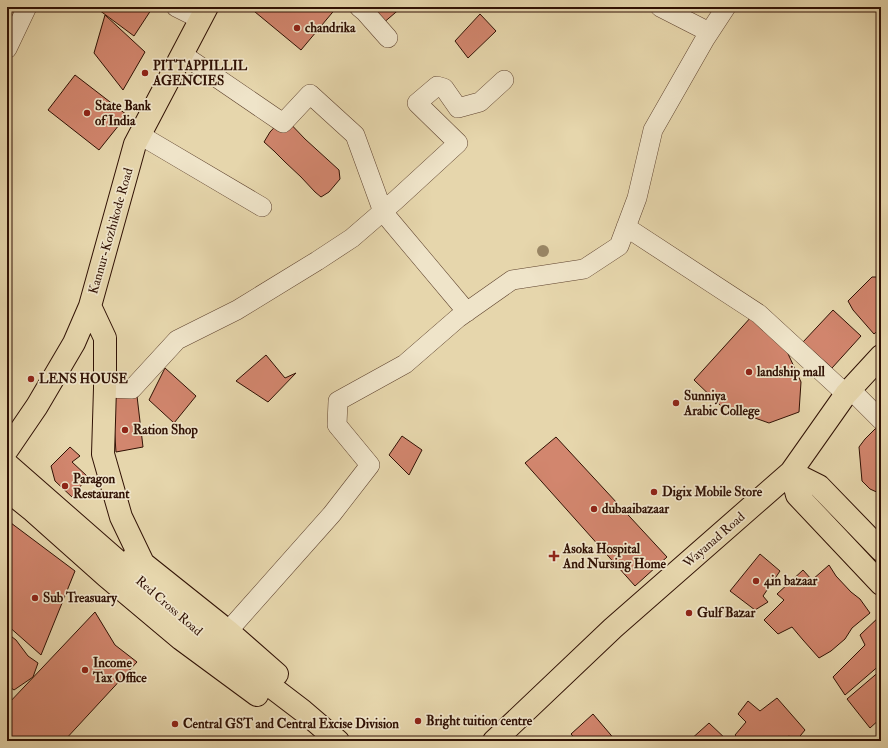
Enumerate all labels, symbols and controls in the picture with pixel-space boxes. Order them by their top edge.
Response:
place label: chandrika [305,20,356,36]
marker: chandrika [292,23,302,33]
place label: PITTAPPILLIL AGENCIES [152,58,248,89]
marker: PITTAPPILLIL AGENCIES [140,68,150,78]
place label: State Bank of India [95,98,152,129]
marker: State Bank of India [82,108,92,118]
street label: Kannur-Kozhikode Road [85,166,137,296]
place label: landship mall [756,364,825,381]
marker: landship mall [744,367,754,377]
place label: LENS HOUSE [39,371,129,387]
marker: LENS HOUSE [26,374,36,384]
place label: Sunniya Arabic College [683,388,760,420]
marker: Sunniya Arabic College [671,398,681,408]
place label: Ration Shop [133,422,198,439]
marker: Ration Shop [120,425,130,435]
place label: Paragon Restaurant [73,471,130,502]
marker: Paragon Restaurant [60,481,70,491]
place label: Digix Mobile Store [662,484,763,501]
marker: Digix Mobile Store [649,487,659,497]
place label: dubaaibazaar [602,501,670,517]
marker: dubaaibazaar [589,504,599,514]
street label: Wayanad Road [679,508,749,573]
place label: Asoka Hospital And Nursing Home [562,541,666,573]
marker: Asoka Hospital And Nursing Home [548,550,560,562]
street label: Red Cross Road [132,573,206,640]
place label: 4in bazaar [763,573,819,589]
marker: 4in bazaar [751,576,761,586]
place label: Sub Treasuary [43,590,118,607]
marker: Sub Treasuary [30,593,40,603]
place label: Gulf Bazar [697,605,756,621]
marker: Gulf Bazar [684,608,694,618]
place label: Income Tax Office [92,655,147,686]
marker: Income Tax Office [80,665,90,675]
place label: Bright tuition centre [426,713,533,730]
place label: Central GST and Central Excise Division [183,716,399,732]
marker: Bright tuition centre [413,716,423,726]
marker: Central GST and Central Excise Division [170,719,180,729]

